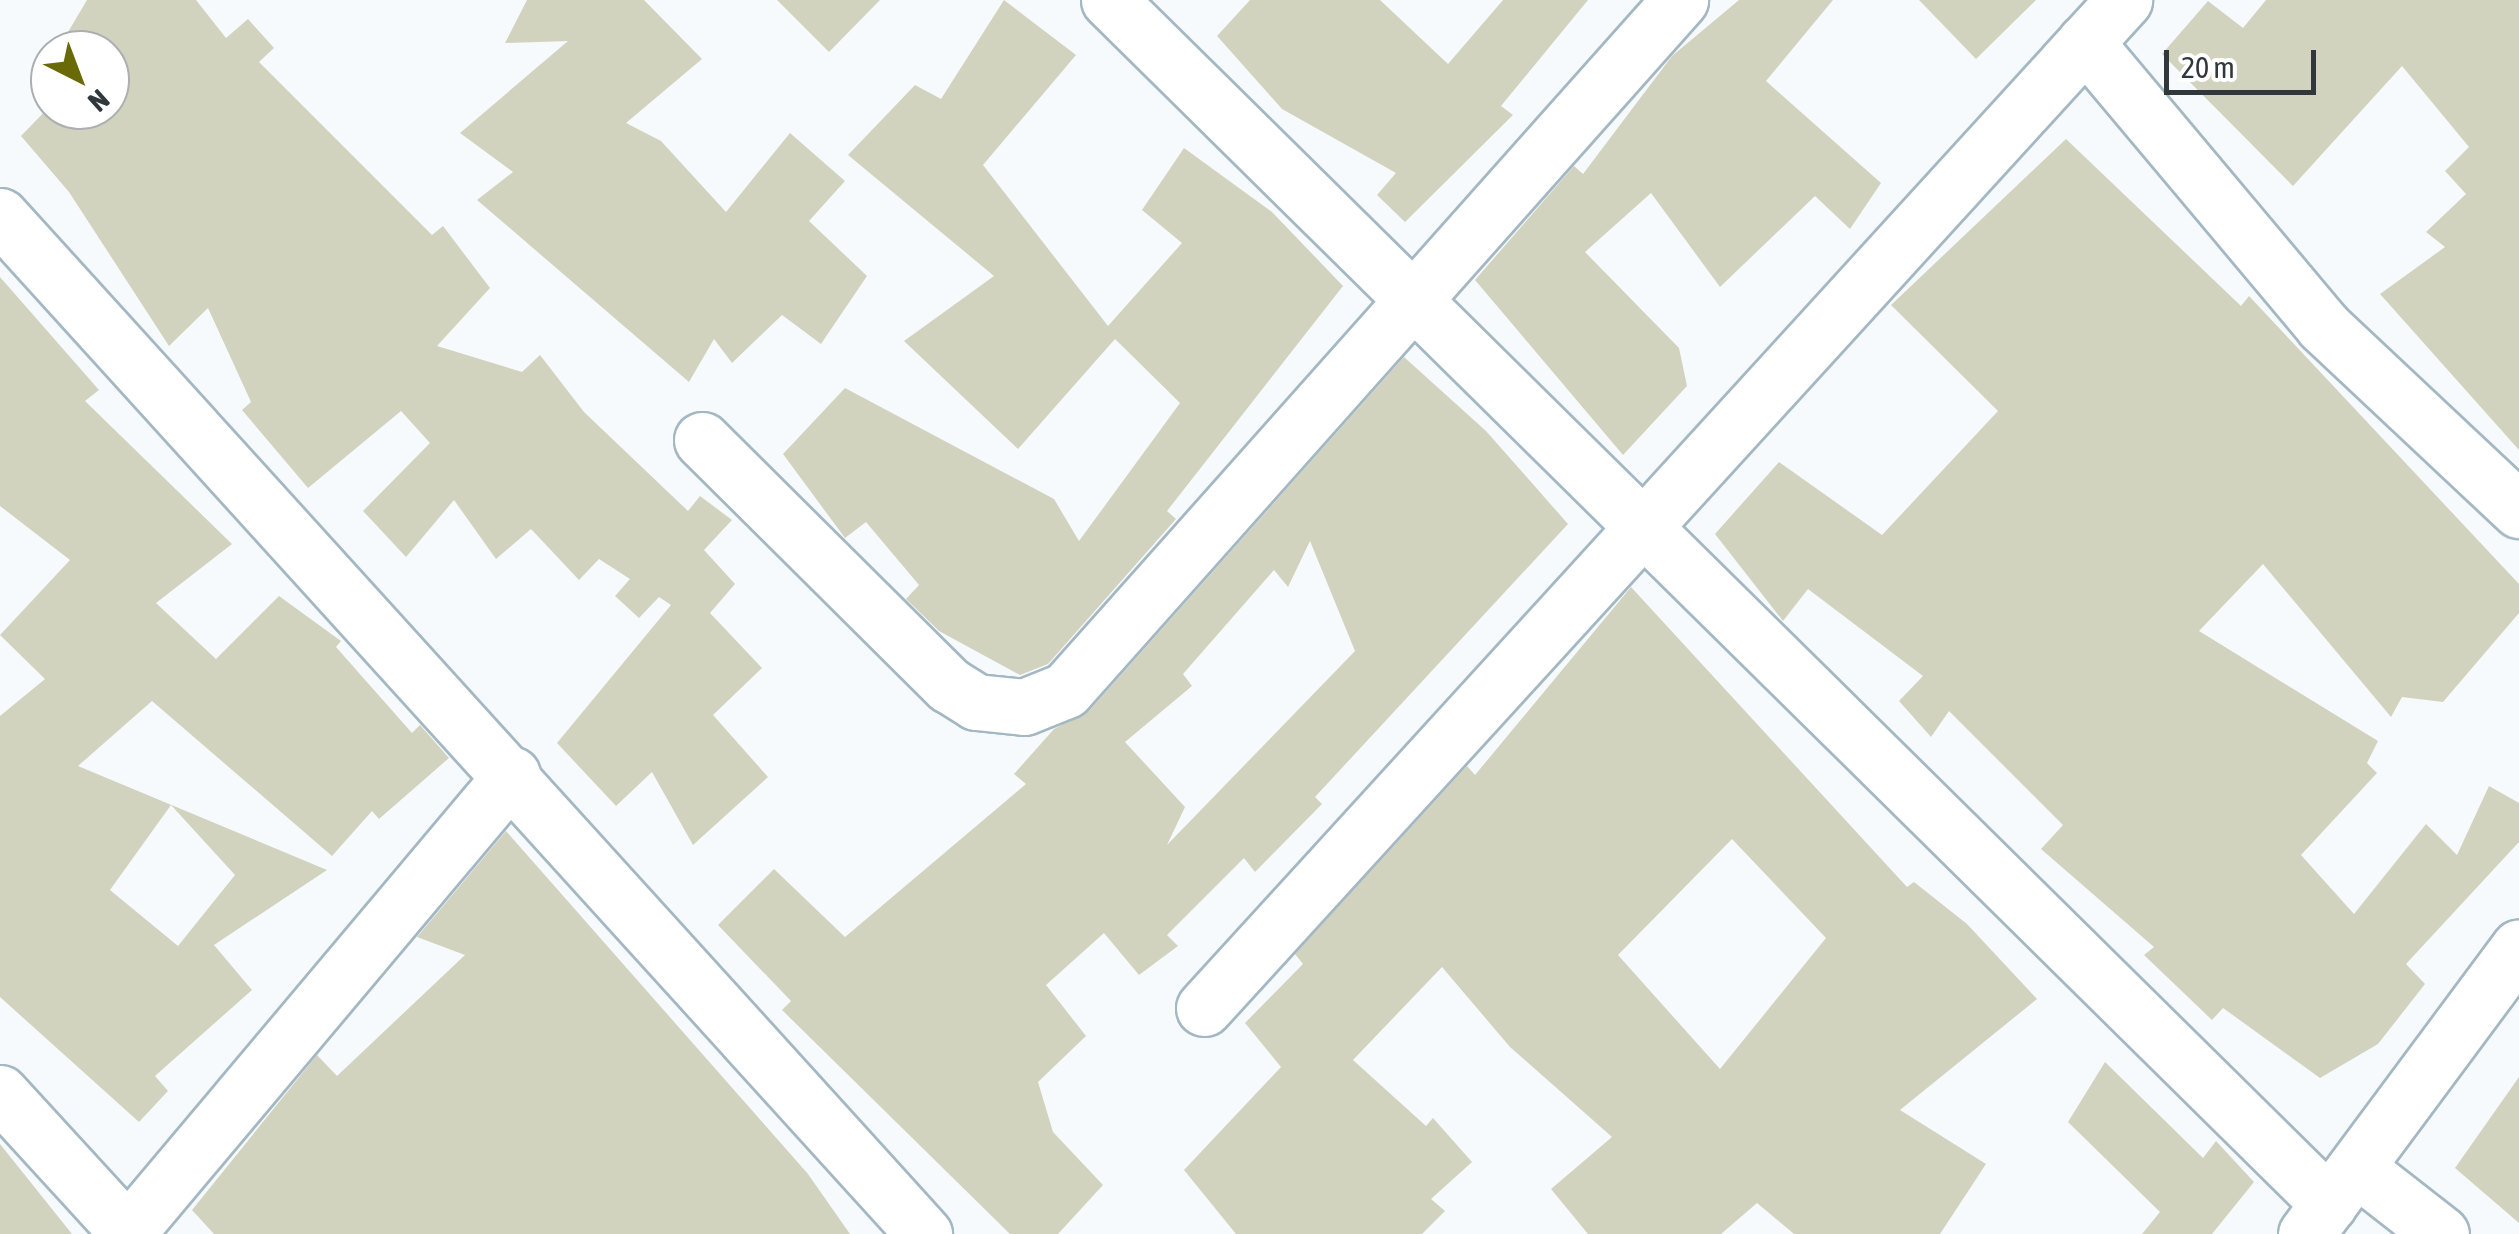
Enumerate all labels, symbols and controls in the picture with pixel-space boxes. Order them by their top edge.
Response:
north arrow [30,30,130,130]
scale bar [2169,30,2322,92]
text: 20 m [2181,50,2235,84]
text: N [82,83,116,118]

